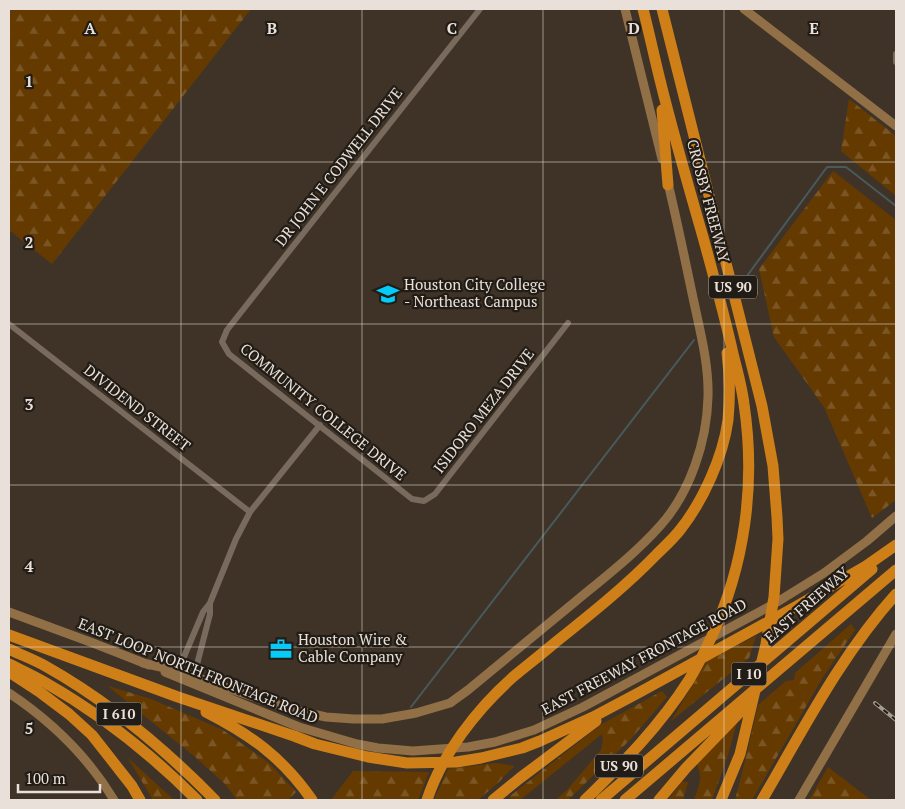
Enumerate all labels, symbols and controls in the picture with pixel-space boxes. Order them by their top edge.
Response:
text: A [84,17,96,39]
text: B [267,17,277,39]
text: C [447,17,457,39]
text: D [628,17,640,39]
text: E [809,17,819,39]
text: 1 [24,70,34,92]
street label: DR JOHN E CODWELL DRIVE [270,83,406,250]
street label: CROSBY FREEWAY [683,137,735,265]
text: 2 [24,231,34,253]
place label: Houston City College - Northeast Campus [404,274,545,311]
road number: US 90 [709,276,757,298]
school or university icon: Houston City College - Northeast Campus [375,281,401,307]
street label: COMMUNITY COLLEGE DRIVE [236,338,411,484]
street label: ISIDORO MEZA DRIVE [428,344,538,477]
street label: DIVIDEND STREET [80,359,195,455]
text: 3 [24,393,34,415]
text: 4 [24,555,34,577]
street label: EAST FREEWAY [760,562,853,647]
street label: EAST FREEWAY FRONTAGE ROAD [537,593,750,719]
street label: EAST LOOP NORTH FRONTAGE ROAD [75,613,321,728]
place label: Houston Wire & Cable Company [298,629,407,666]
office icon: Houston Wire & Cable Company [268,636,294,662]
road number: I 10 [732,662,766,686]
road number: I 610 [96,702,142,726]
text: 5 [24,717,34,739]
road number: US 90 [595,754,643,778]
scale bar [18,762,100,794]
text: 100 m [25,768,66,788]

